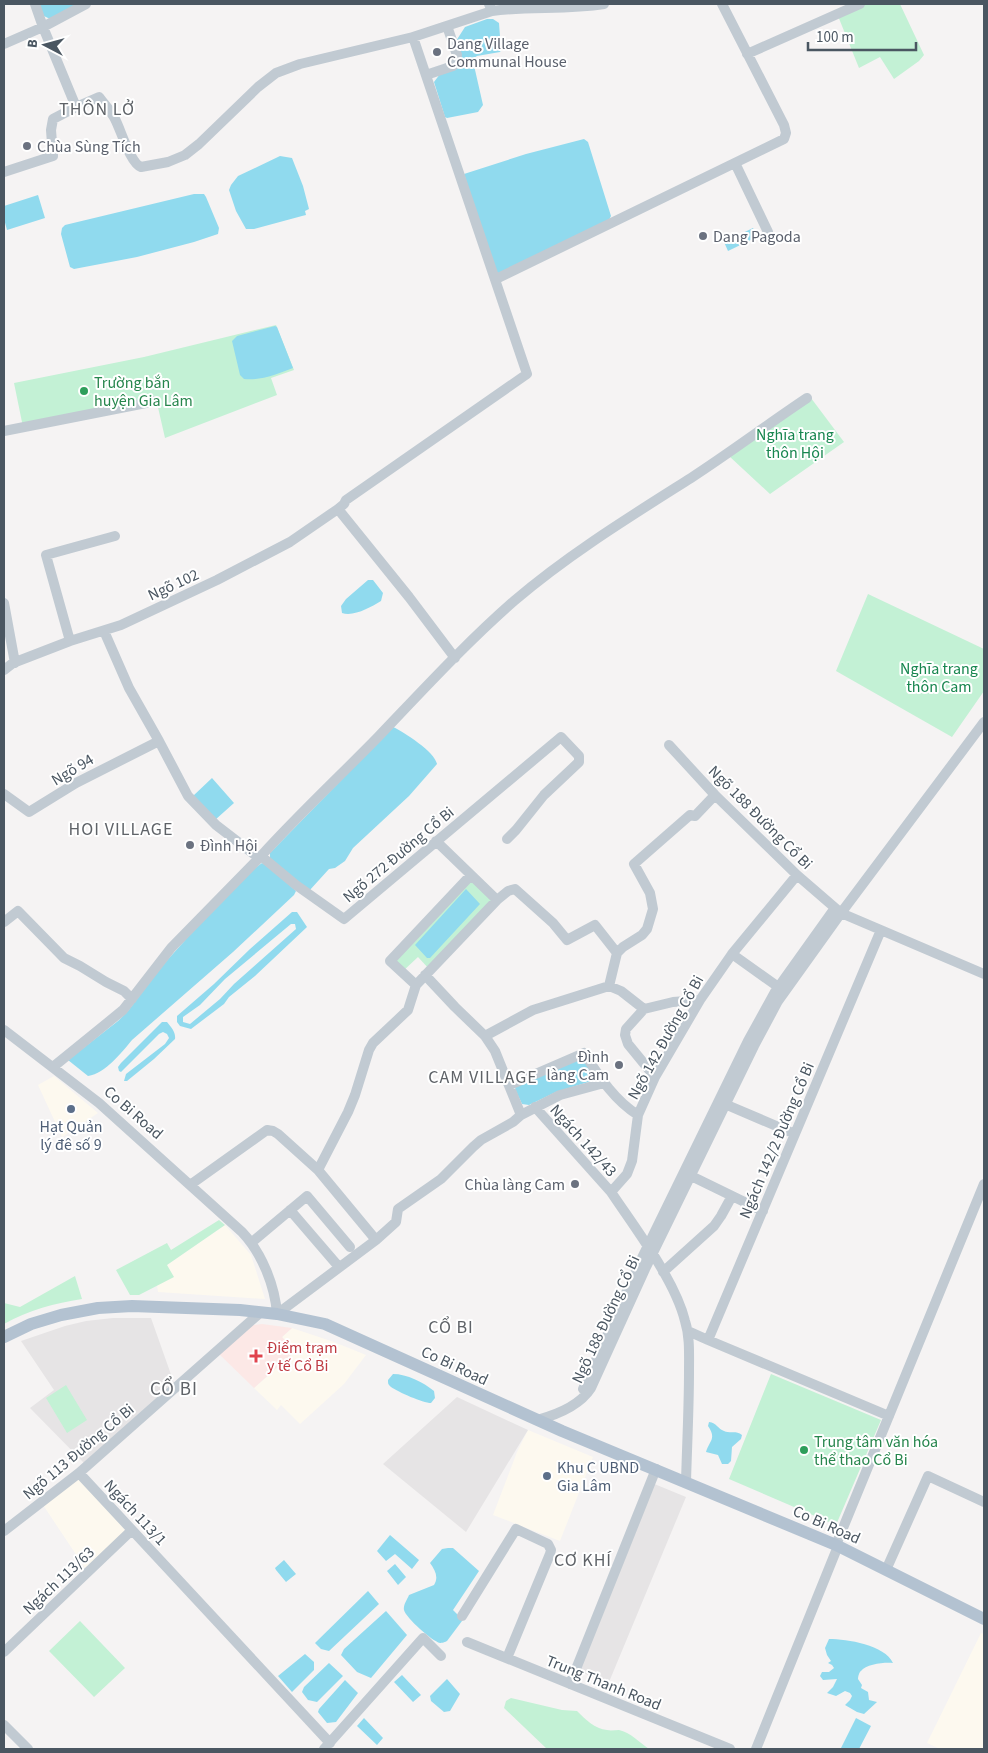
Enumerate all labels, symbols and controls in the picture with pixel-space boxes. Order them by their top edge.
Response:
north arrow [20,20,70,70]
scale bar [808,20,916,52]
text: 100 m [816,27,854,48]
place label: Dang Village Communal House [447,33,567,73]
text: B [23,38,44,49]
marker: Dang Village Communal House [431,46,443,58]
district label: THÔN LỞ [59,97,135,122]
place label: Chùa Sùng Tích [37,136,141,158]
marker: Chùa Sùng Tích [21,140,33,152]
place label: Dang Pagoda [713,226,801,248]
marker: Dang Pagoda [697,230,709,242]
place label: Trường bắn huyện Gia Lâm [94,372,193,412]
marker: Trường bắn huyện Gia Lâm [78,385,90,397]
park label: Nghĩa trang thôn Hội [756,424,834,464]
street label: Ngõ 102 [144,564,203,606]
park label: Nghĩa trang thôn Cam [900,658,978,698]
street label: Ngõ 94 [47,749,98,791]
street label: Ngõ 188 Đường Cổ Bi [703,761,817,875]
street label: Ngõ 272 Đường Cổ Bi [338,802,459,908]
district label: HOI VILLAGE [69,817,173,842]
place label: Đình Hội [200,835,258,857]
marker: Đình Hội [184,839,196,851]
street label: Ngõ 142 Đường Cổ Bi [623,971,709,1104]
place label: Đình làng Cam [546,1046,609,1086]
marker: Đình làng Cam [613,1059,625,1071]
street label: Ngách 142/2 Đường Cổ Bi [734,1059,820,1222]
district label: CAM VILLAGE [428,1065,538,1090]
street label: Co Bi Road [99,1081,168,1145]
street label: Ngách 142/43 [545,1100,622,1182]
marker: Hạt Quản lý đê số 9 [65,1103,77,1115]
place label: Hạt Quản lý đê số 9 [39,1116,103,1156]
place label: Chùa làng Cam [465,1174,565,1196]
marker: Chùa làng Cam [569,1178,581,1190]
street label: Ngõ 188 Đường Cổ Bi [567,1252,645,1387]
district label: CỔ BI [428,1315,474,1340]
place label: Điểm trạm y tế Cổ Bi [267,1337,337,1377]
street label: Co Bi Road [417,1341,492,1391]
marker: Điểm trạm y tế Cổ Bi [249,1349,263,1363]
district label: CỔ BI [150,1376,198,1403]
street label: Ngõ 113 Đường Cổ Bi [18,1399,139,1505]
place label: Trung tâm văn hóa thể thao Cổ Bi [814,1431,938,1471]
marker: Trung tâm văn hóa thể thao Cổ Bi [798,1444,810,1456]
place label: Khu C UBND Gia Lâm [557,1457,639,1497]
marker: Khu C UBND Gia Lâm [541,1470,553,1482]
street label: Ngách 113/1 [99,1475,172,1551]
street label: Co Bi Road [789,1500,864,1550]
street label: Ngách 113/63 [18,1542,99,1620]
district label: CƠ KHÍ [554,1548,612,1573]
street label: Trung Thanh Road [543,1650,665,1716]

